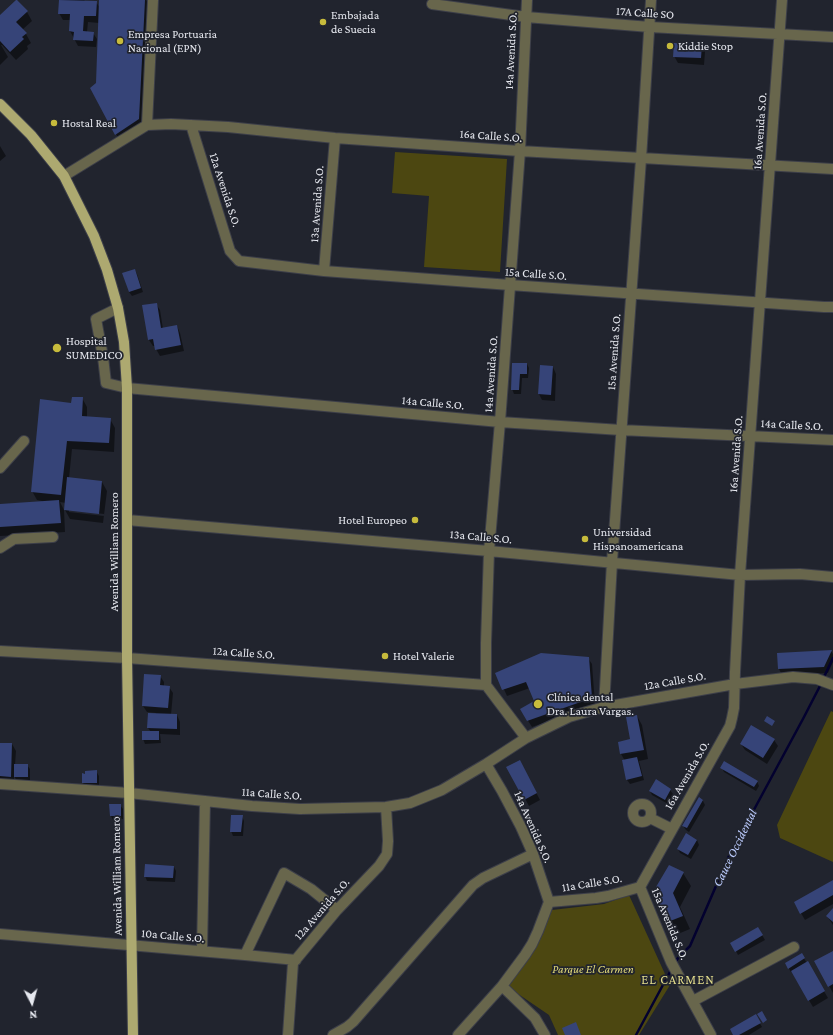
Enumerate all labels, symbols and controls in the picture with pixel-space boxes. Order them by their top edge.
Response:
street label: 17A Calle SO [615,4,675,22]
place label: Embajada de Suecia [331,8,379,36]
street label: 14a Avenida S.O. [502,12,520,90]
marker: Embajada de Suecia [318,17,328,27]
place label: Empresa Portuaria Nacional (EPN) [128,27,217,55]
marker: Empresa Portuaria Nacional (EPN) [115,36,125,46]
place label: Kiddie Stop [678,39,733,53]
marker: Kiddie Stop [665,41,675,51]
street label: 16a Avenida S.O. [750,92,770,170]
place label: Hostal Real [62,116,116,130]
marker: Hostal Real [49,118,59,128]
street label: 16a Calle S.O. [459,127,523,145]
street label: 12a Avenida S.O. [206,151,244,229]
street label: 13a Avenida S.O. [307,165,327,243]
street label: 15a Calle S.O. [504,265,568,283]
street label: 15a Avenida S.O. [604,313,624,391]
place label: Hospital SUMEDICO [66,334,123,362]
street label: 14a Avenida S.O. [481,335,501,413]
marker: Hospital SUMEDICO [51,342,63,354]
street label: 14a Calle S.O. [401,393,465,413]
street label: 16a Avenida S.O. [726,415,746,493]
street label: 14a Calle S.O. [760,416,824,434]
street label: Avenida William Romero [107,492,121,612]
place label: Hotel Europeo [338,513,407,527]
marker: Hotel Europeo [410,515,420,525]
place label: Universidad Hispanoamericana [593,525,683,553]
street label: 13a Calle S.O. [449,527,513,547]
marker: Universidad Hispanoamericana [580,534,590,544]
street label: 12a Calle S.O. [212,644,276,662]
place label: Hotel Valerie [393,649,454,663]
marker: Hotel Valerie [380,651,390,661]
street label: 12a Calle S.O. [643,668,707,694]
place label: Clínica dental Dra. Laura Vargas. [547,690,634,718]
marker: Clínica dental Dra. Laura Vargas. [532,698,544,710]
street label: 16a Avenida S.O. [661,738,713,812]
street label: 11a Calle S.O. [241,785,303,803]
street label: 14a Avenida S.O. [511,789,555,865]
water label: Cauce Occidental [710,807,760,889]
street label: Avenida William Romero [109,816,125,936]
street label: 11a Calle S.O. [561,871,623,895]
street label: 12a Avenida S.O. [291,875,353,943]
street label: 15a Avenida S.O. [648,886,692,962]
street label: 10a Calle S.O. [141,926,205,946]
park label: Parque El Carmen [552,962,634,976]
district label: EL CARMEN [641,972,715,988]
north arrow [12,983,52,1023]
text: N [29,1009,38,1021]

